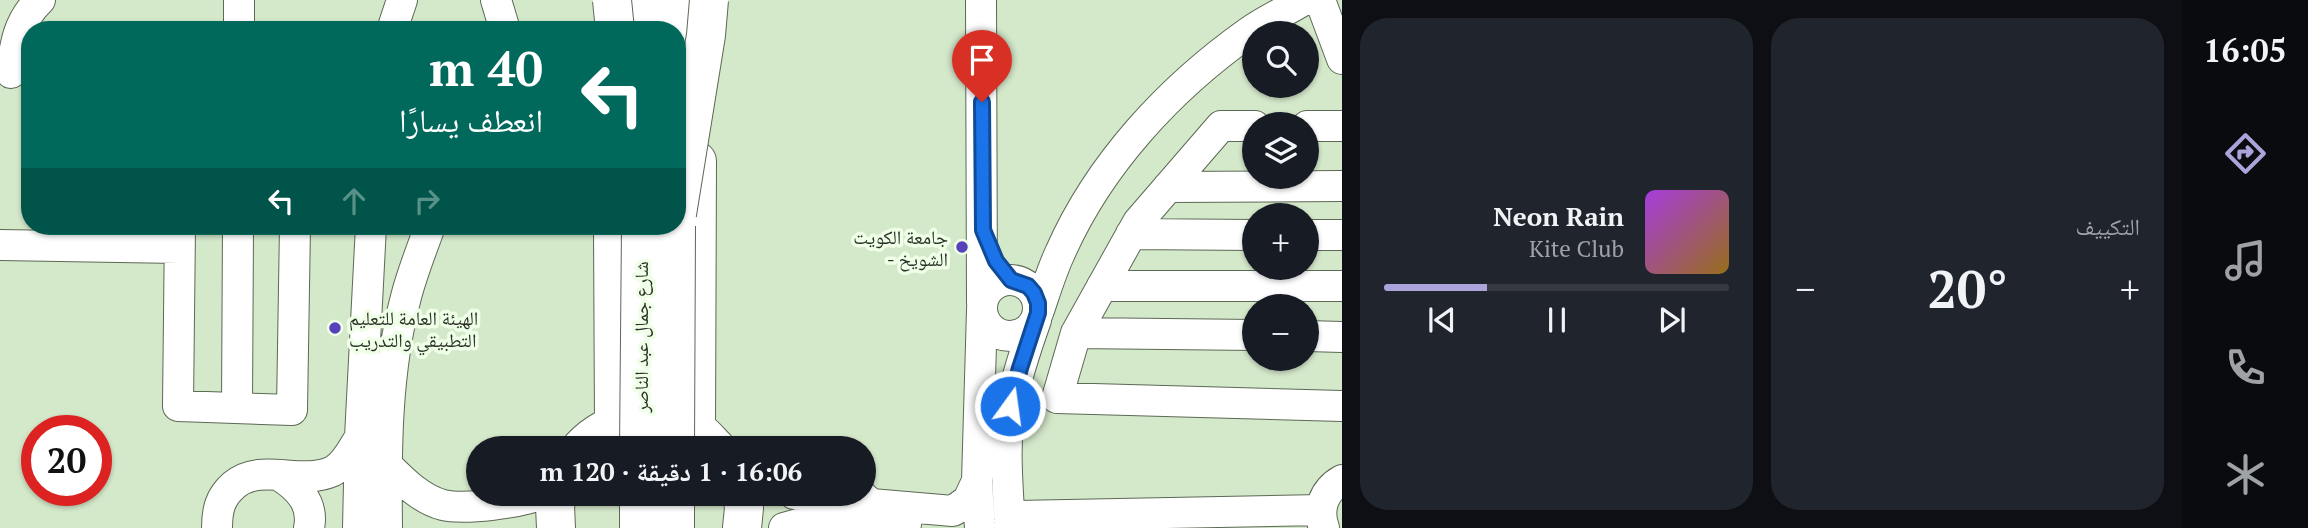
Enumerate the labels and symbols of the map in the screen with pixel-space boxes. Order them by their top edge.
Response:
pin [952,30,1012,102]
place label: جامعة الكويت - الشويخ [853,224,948,272]
marker: جامعة الكويت - الشويخ [954,239,970,255]
street label: شارع جمال عبد الناصر [628,261,653,414]
place label: الهيئة العامة للتعليم التطبيقي والتدريب [349,305,478,355]
marker: الهيئة العامة للتعليم التطبيقي والتدريب [327,320,343,336]
position arrow [973,369,1047,443]
speed limit sign: 20 [21,415,112,506]

